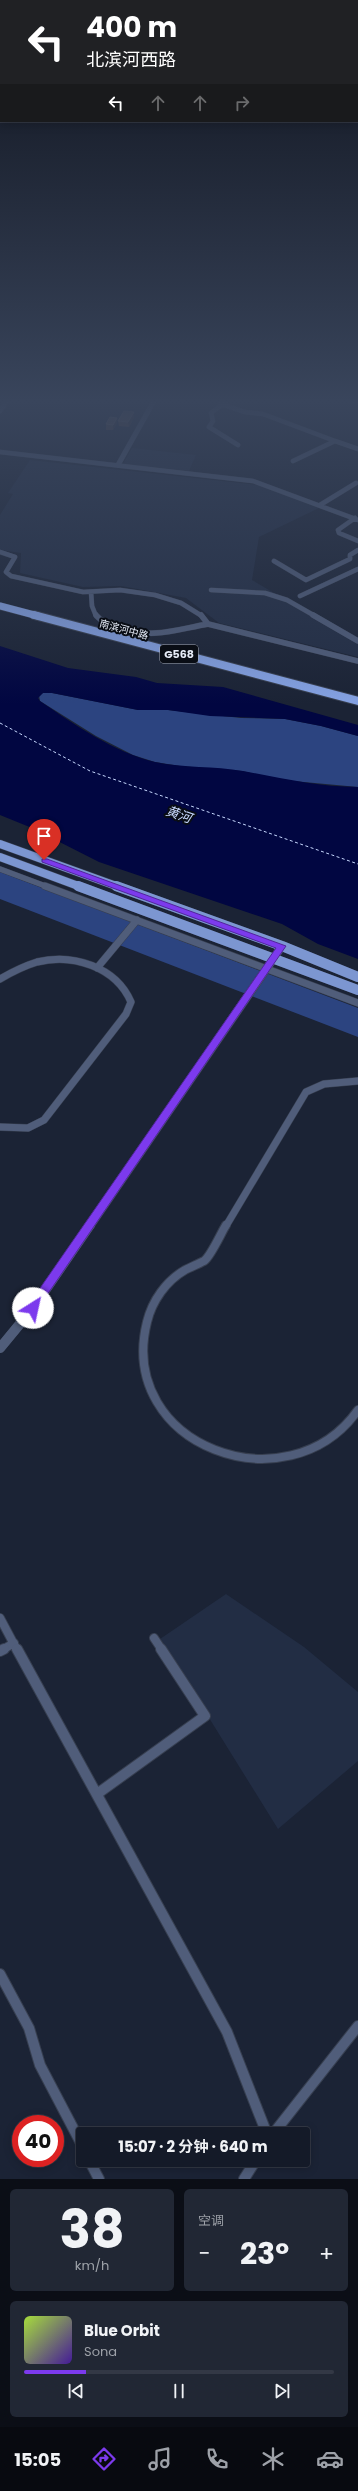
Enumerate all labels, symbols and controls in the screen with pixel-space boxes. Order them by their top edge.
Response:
text: 400 m [86,8,177,47]
icon: left [20,16,72,68]
text: 北滨河西路 [86,47,176,72]
icon: left [105,92,127,114]
icon: ahead [147,92,169,114]
icon: ahead [189,92,211,114]
icon: right [231,92,253,114]
street label: 南滨河中路 [98,616,150,643]
road number: G568 [160,645,198,663]
water label: 黄河 [163,801,197,829]
pin [27,819,61,860]
icon: arrive [33,825,55,847]
position arrow [12,1287,54,1329]
speed limit sign: 40 [12,2115,64,2167]
text: 15:07 · 2 分钟 · 640 m [118,2136,268,2157]
text: 38 [59,2193,125,2266]
text: 空调 [198,2211,224,2230]
text: 23° [240,2232,289,2275]
text: − [198,2238,210,2269]
text: + [319,2238,334,2269]
text: km/h [75,2256,109,2275]
text: Blue Orbit [84,2320,160,2341]
text: Sona [84,2342,117,2361]
icon: previous [65,2380,87,2402]
icon: pause [168,2380,190,2402]
icon: next [271,2380,293,2402]
icon: directions [90,2445,118,2473]
icon: music [146,2445,174,2473]
icon: phone [203,2445,231,2473]
icon: climate [259,2445,287,2473]
icon: car [316,2445,344,2473]
text: 15:05 [14,2447,61,2472]

